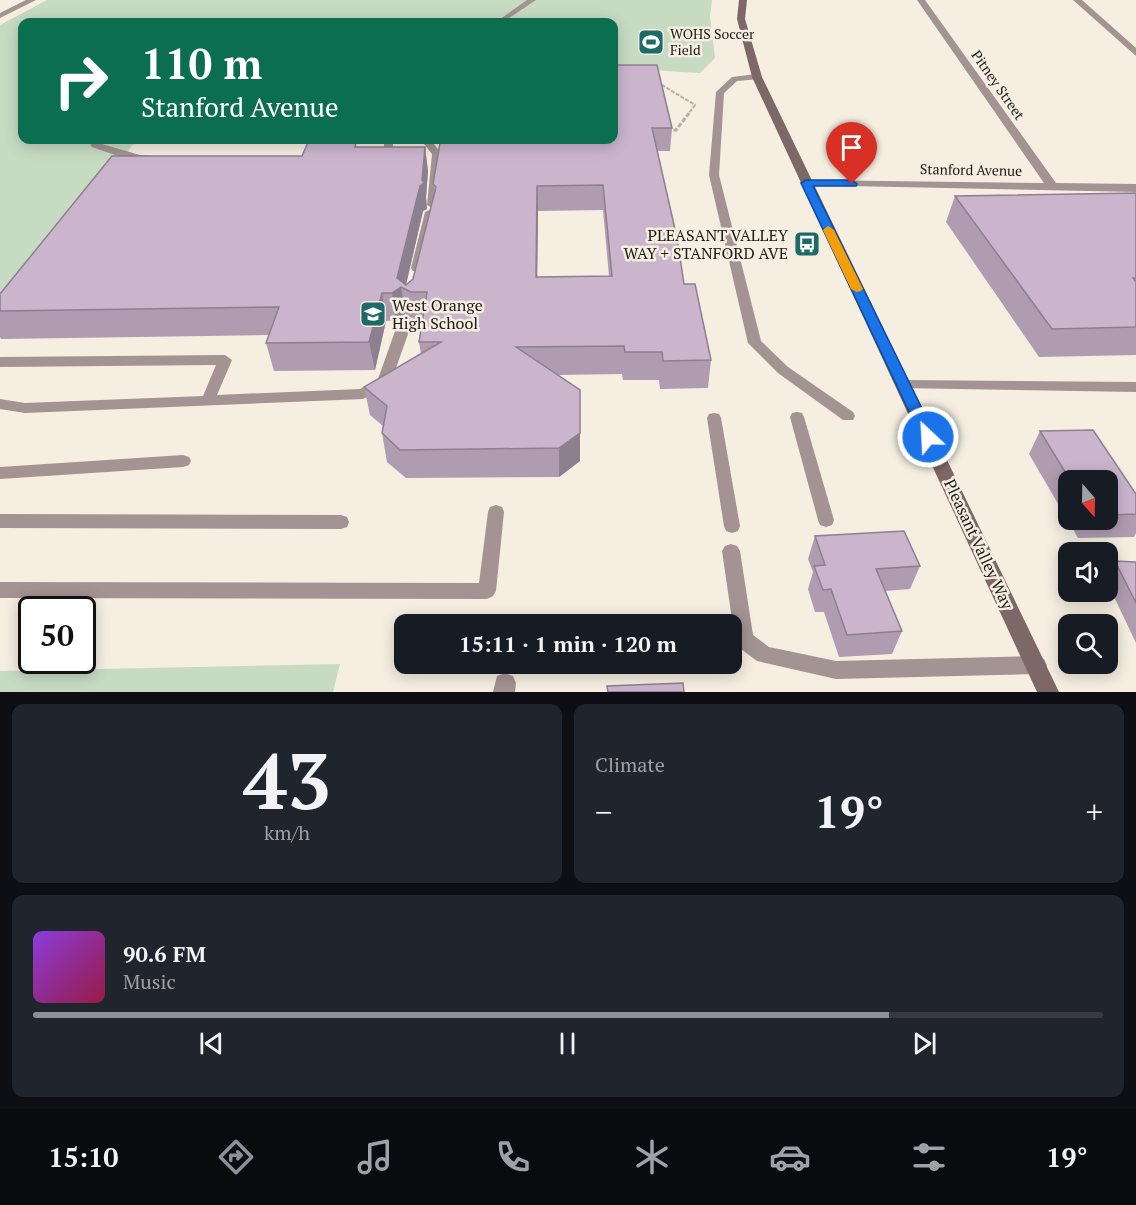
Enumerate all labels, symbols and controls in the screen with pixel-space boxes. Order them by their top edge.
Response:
place label: WOHS Soccer Field [670,24,755,59]
sports icon: WOHS Soccer Field [636,27,666,57]
text: 110 m [141,35,262,91]
icon: right [42,42,120,120]
street label: Pitney Street [967,46,1030,124]
text: Stanford Avenue [141,89,339,125]
pin [826,122,877,184]
icon: arrive [835,131,868,164]
street label: Stanford Avenue [920,159,1022,180]
place label: PLEASANT VALLEY WAY + STANFORD AVE [623,224,789,264]
bus stop icon: PLEASANT VALLEY WAY + STANFORD AVE [792,229,822,259]
place label: West Orange High School [392,294,483,334]
school or university icon: West Orange High School [358,299,388,329]
position arrow [896,405,960,469]
north arrow [1058,470,1118,530]
map controls [1058,470,1118,674]
street label: Pleasant Valley Way [939,475,1019,614]
button: sound [1058,542,1118,602]
speed limit sign: 50 [18,596,96,674]
button: search [1058,614,1118,674]
text: 15:11 · 1 min · 120 m [459,629,677,658]
text: 43 [243,728,331,831]
text: Climate [595,751,665,778]
text: 19° [814,781,884,841]
text: − [595,790,613,833]
text: + [1085,790,1103,833]
text: km/h [264,819,310,846]
text: 90.6 FM [123,939,206,968]
text: Music [123,968,176,995]
icon: previous [195,1027,228,1060]
icon: pause [551,1027,584,1060]
icon: next [908,1027,941,1060]
icon: directions [215,1136,257,1178]
icon: music [354,1136,396,1178]
icon: phone [492,1136,534,1178]
icon: climate [631,1136,673,1178]
icon: car [769,1136,811,1178]
icon: filters [908,1136,950,1178]
text: 15:10 [48,1139,119,1175]
text: 19° [1046,1139,1088,1175]

